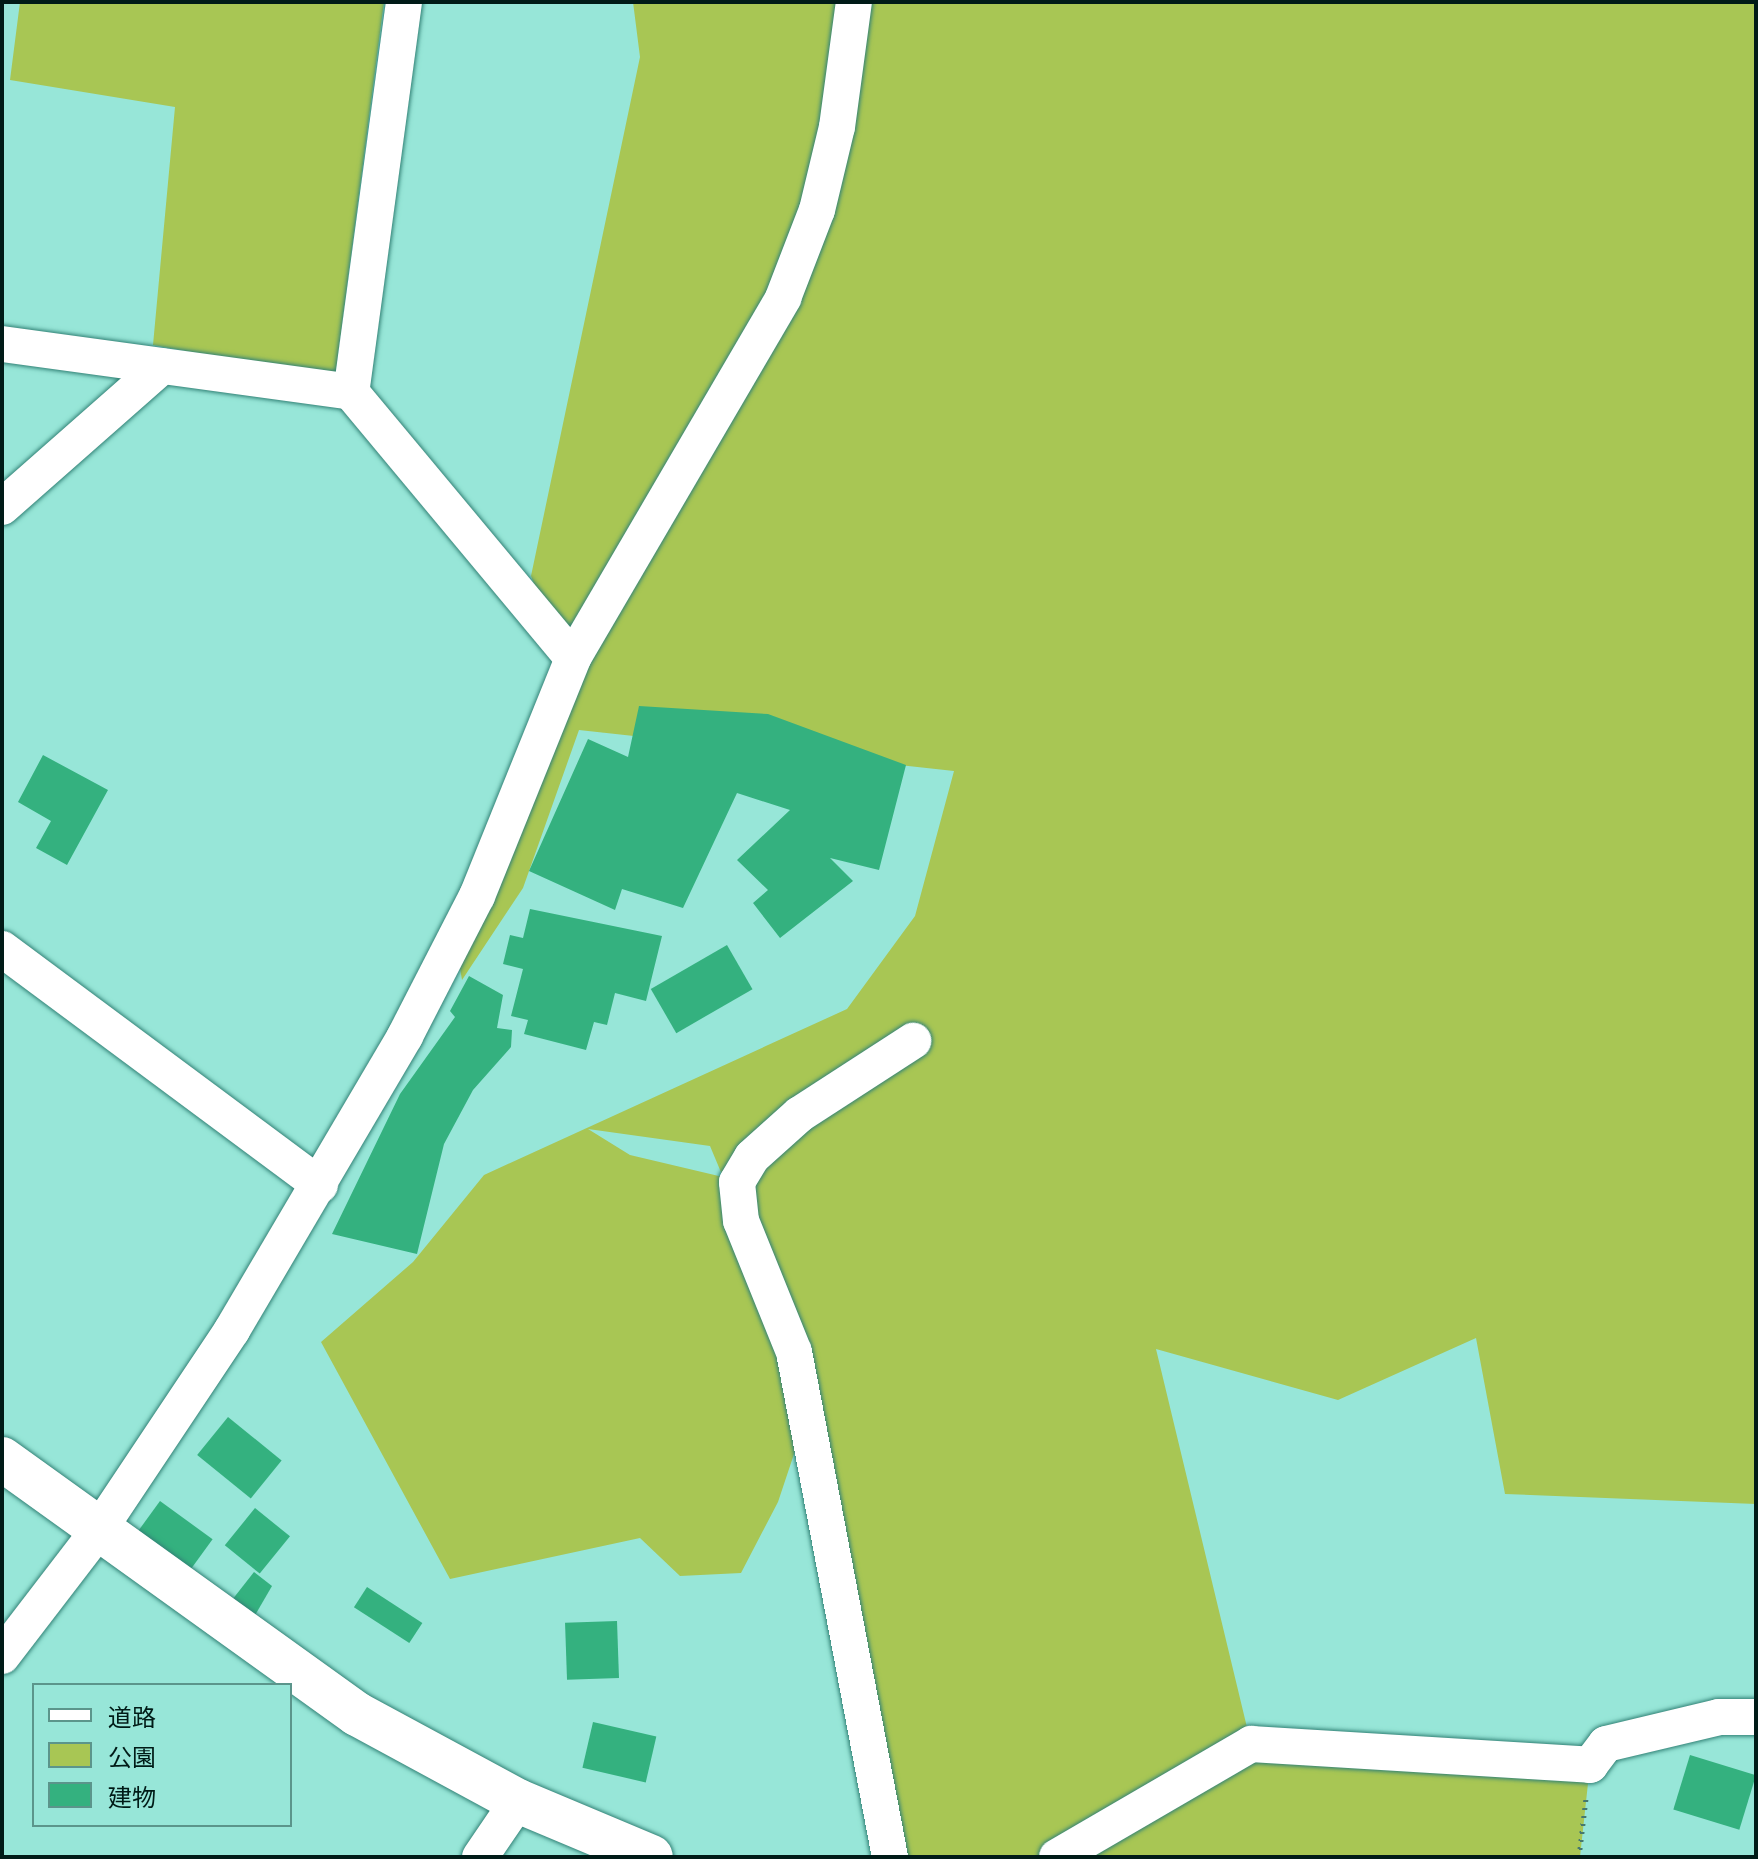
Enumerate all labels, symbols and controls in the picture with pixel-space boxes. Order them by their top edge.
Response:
legend [32,1683,292,1827]
text: 道路 [108,1704,156,1732]
text: 公園 [108,1744,156,1772]
text: 建物 [108,1784,156,1812]

